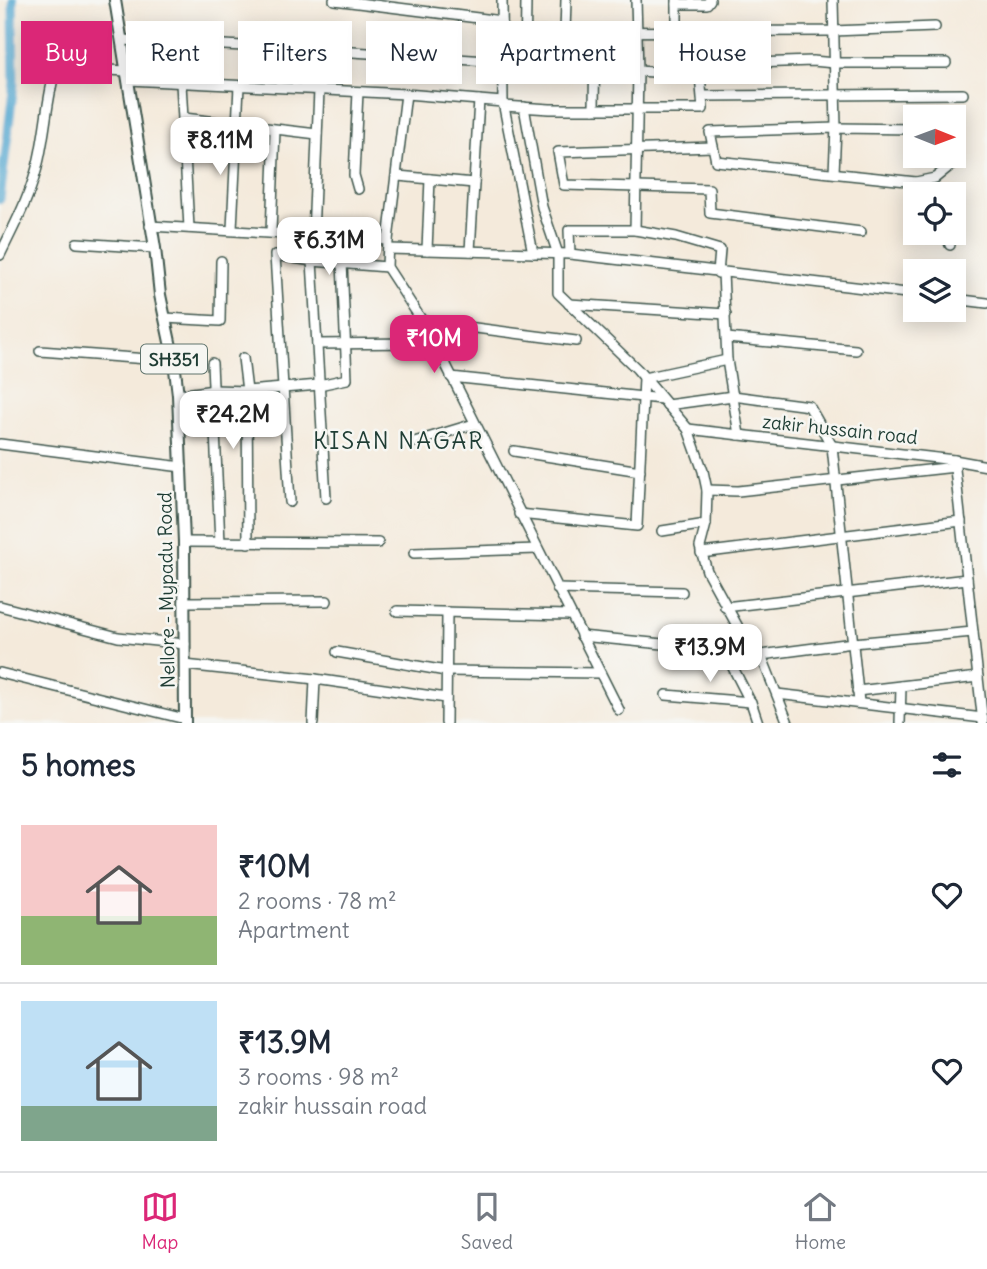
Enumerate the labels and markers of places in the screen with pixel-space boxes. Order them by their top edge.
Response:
pin: ₹8.11M [163,118,277,177]
pin: ₹6.31M [272,218,386,277]
pin: ₹10M [393,316,475,375]
pin: ₹24.2M [176,392,290,451]
pin: ₹13.9M [653,624,767,684]

